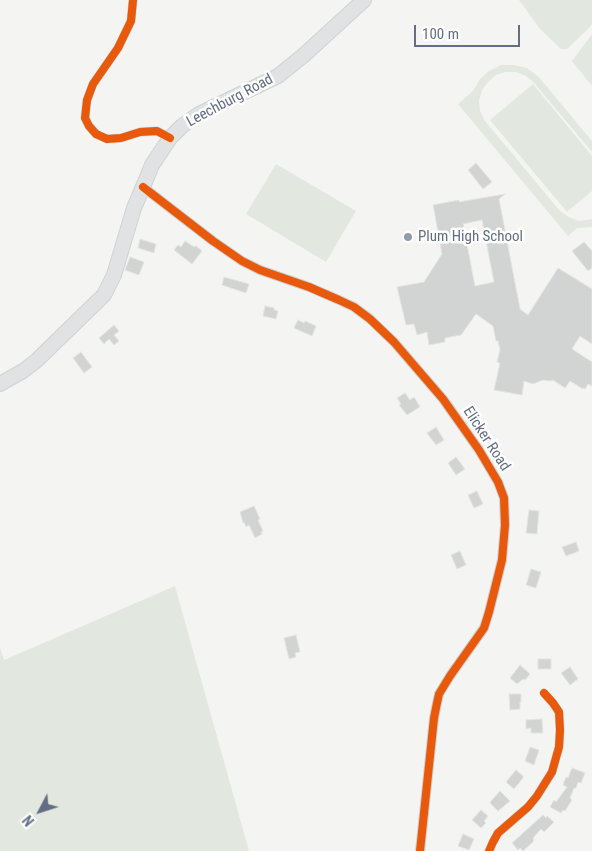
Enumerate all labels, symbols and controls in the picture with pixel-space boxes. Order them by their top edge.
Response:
scale bar [417,15,523,47]
text: 100 m [422,25,459,43]
street label: Leechburg Road [184,71,276,131]
place label: Plum High School [418,228,523,246]
marker: Plum High School [402,231,414,243]
street label: Elicker Road [459,403,513,475]
north arrow [15,786,65,836]
text: N [20,812,37,829]

